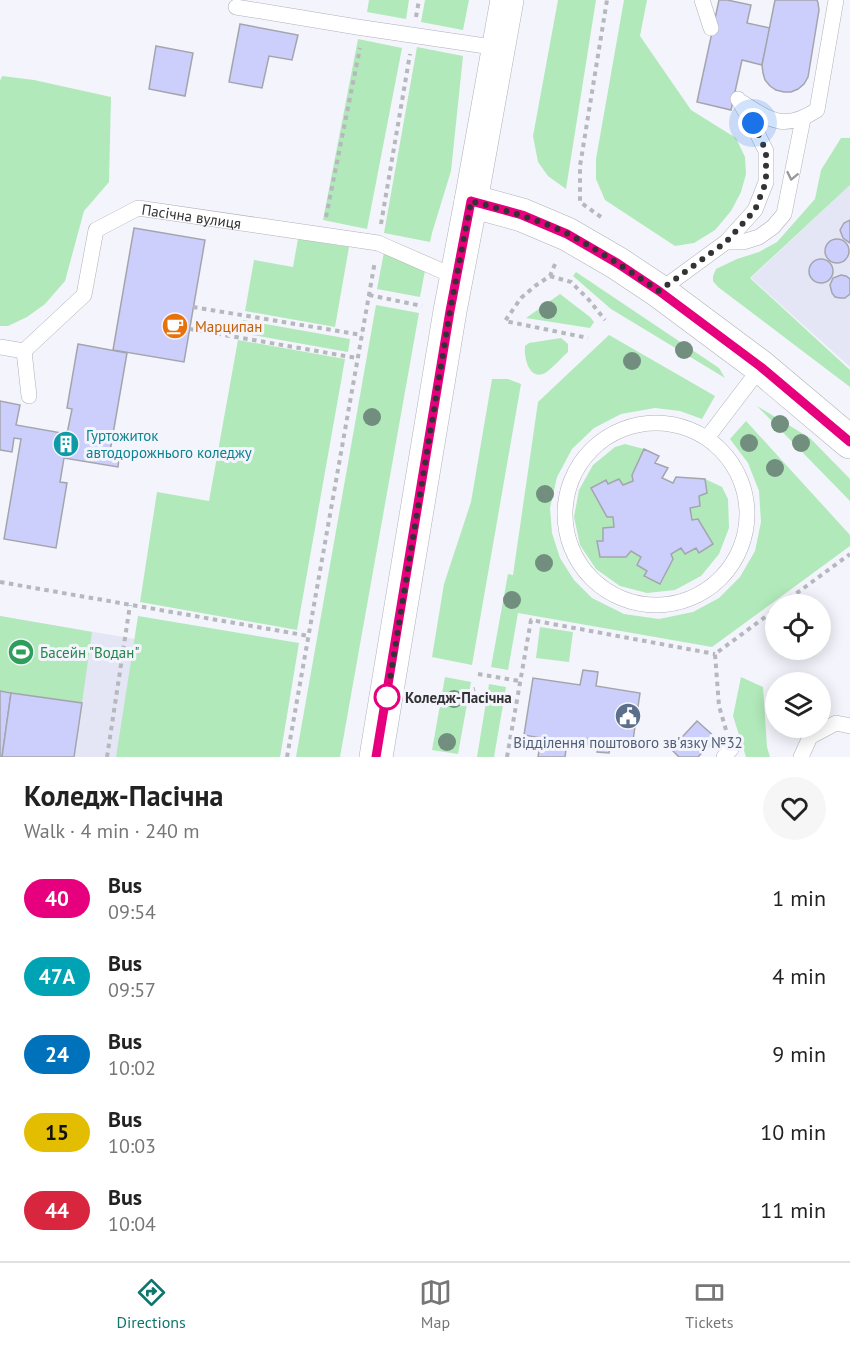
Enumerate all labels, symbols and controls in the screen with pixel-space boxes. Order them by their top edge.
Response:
your location [738,108,768,138]
one-way arrow [786,171,799,181]
street label: Пасічна вулиця [140,199,243,232]
cafe icon: Марципан [160,311,190,341]
place label: Марципан [195,317,262,336]
place label: Гуртожиток автодорожнього коледжу [86,426,252,462]
building icon: Гуртожиток автодорожнього коледжу [51,429,81,459]
map controls [765,594,831,738]
button: locate [765,594,831,660]
sports icon: Басейн "Водан" [6,637,36,667]
place label: Басейн "Водан" [40,643,139,662]
button: layers [765,672,831,738]
marker: Коледж-Пасічна [374,684,400,710]
place label: Коледж-Пасічна [405,688,512,707]
public building icon: Відділення поштового зв'язку №32 [613,701,643,731]
place label: Відділення поштового зв'язку №32 [513,733,743,752]
text: Коледж-Пасічна [24,777,223,814]
button: heart [763,777,826,840]
text: Walk · 4 min · 240 m [24,818,200,844]
text: Bus [108,871,142,899]
text: 1 min [772,884,826,912]
text: 40 [45,885,69,912]
text: 09:54 [108,899,156,925]
text: Bus [108,949,142,977]
text: 4 min [772,962,826,990]
text: 47А [39,963,75,990]
text: 09:57 [108,977,156,1003]
text: Bus [108,1027,142,1055]
text: 9 min [772,1040,826,1068]
text: 24 [45,1041,69,1068]
text: 10:02 [108,1055,156,1081]
text: Bus [108,1105,142,1133]
text: 10 min [760,1118,826,1146]
text: 15 [45,1119,69,1146]
text: 10:03 [108,1133,156,1159]
text: Bus [108,1183,142,1211]
text: 11 min [760,1196,826,1224]
text: 44 [45,1197,69,1224]
text: 10:04 [108,1211,156,1237]
tab: Directions [117,1276,186,1332]
tab: Map [419,1276,452,1332]
tab: Tickets [685,1276,733,1332]

